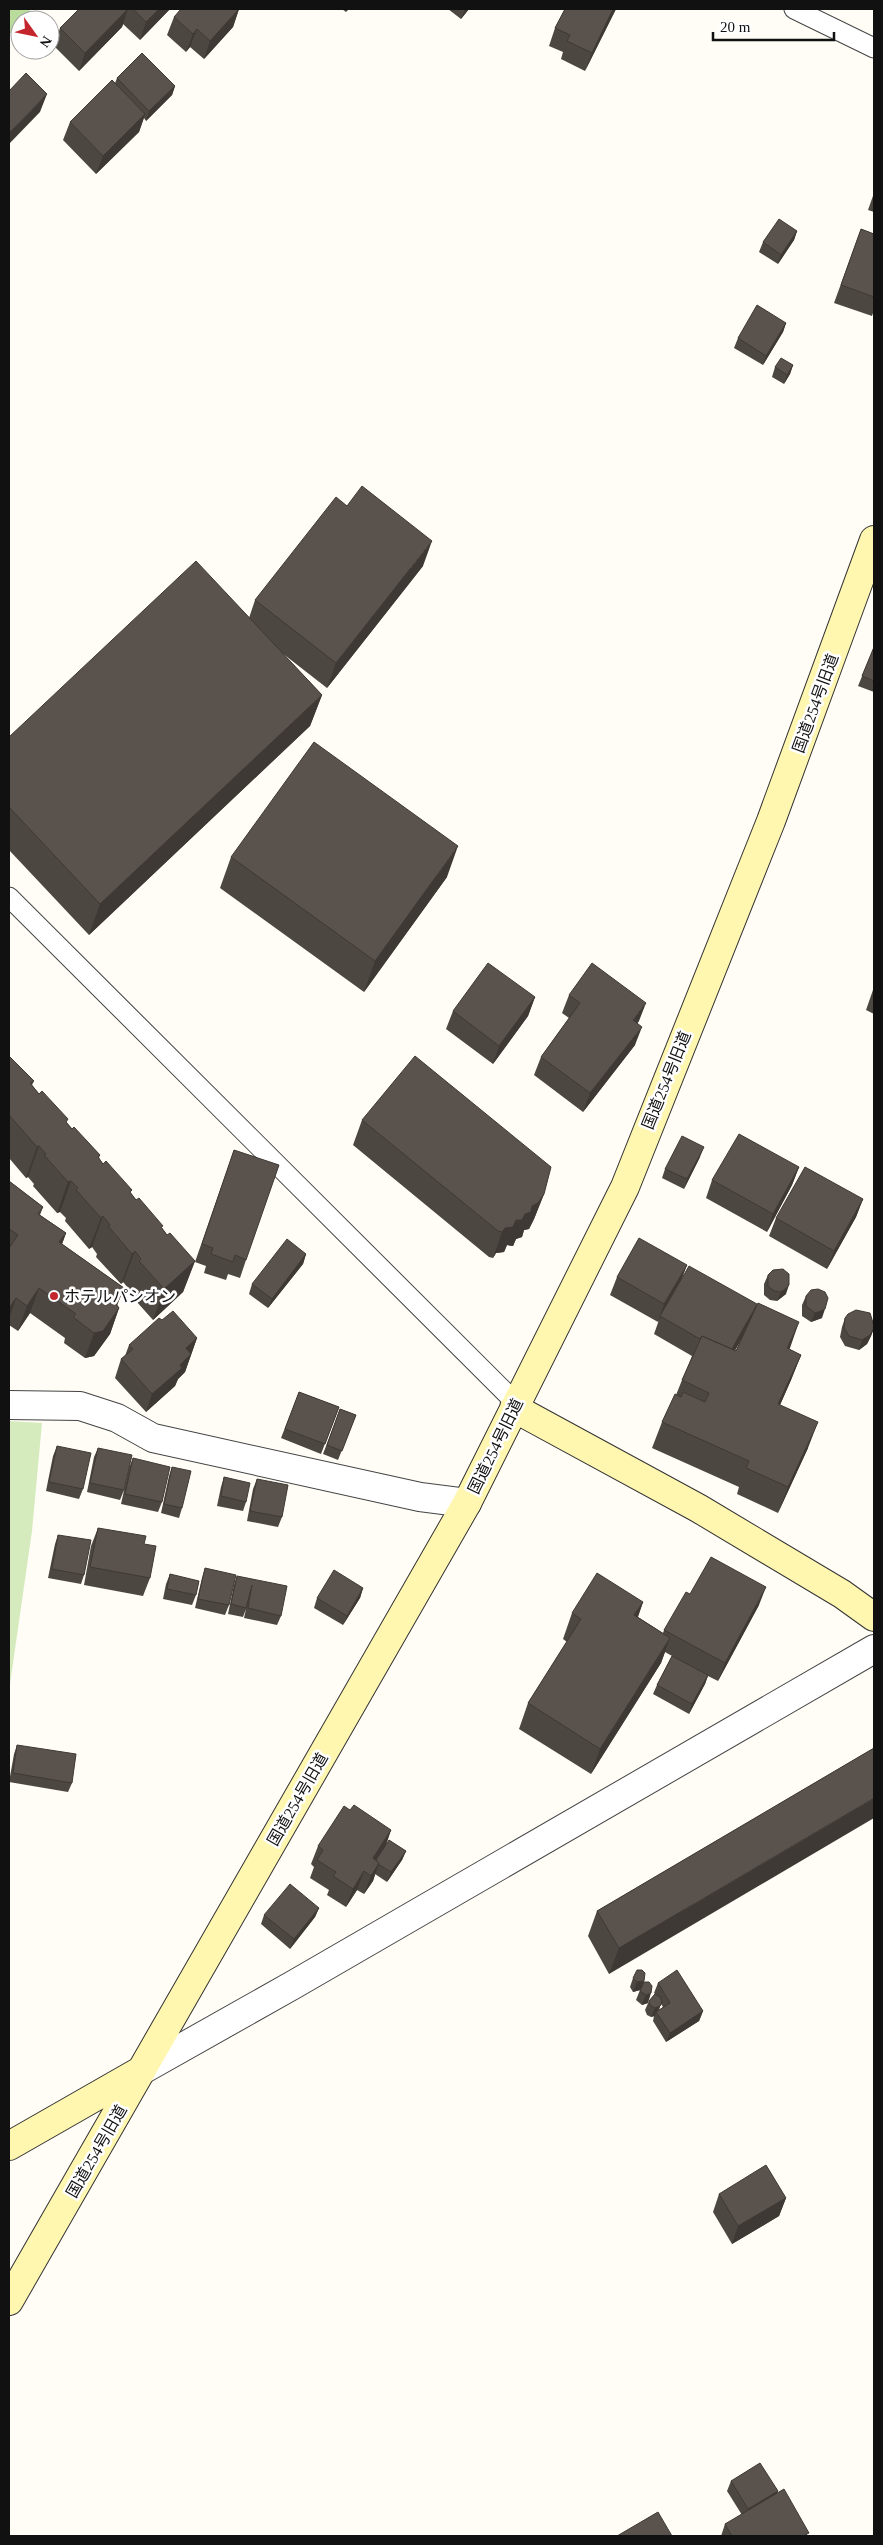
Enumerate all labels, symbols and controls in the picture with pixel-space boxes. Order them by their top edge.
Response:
north arrow [10,10,60,60]
scale bar [713,10,834,42]
text: 20 m [720,19,751,35]
text: N [36,33,55,50]
street label: 国道254号旧道 [790,651,841,755]
street label: 国道254号旧道 [639,1029,694,1132]
place label: ホテルパシオン [64,1288,176,1305]
marker: ホテルパシオン [48,1290,60,1302]
street label: 国道254号旧道 [465,1396,526,1497]
street label: 国道254号旧道 [264,1750,331,1849]
street label: 国道254号旧道 [63,2102,130,2201]

